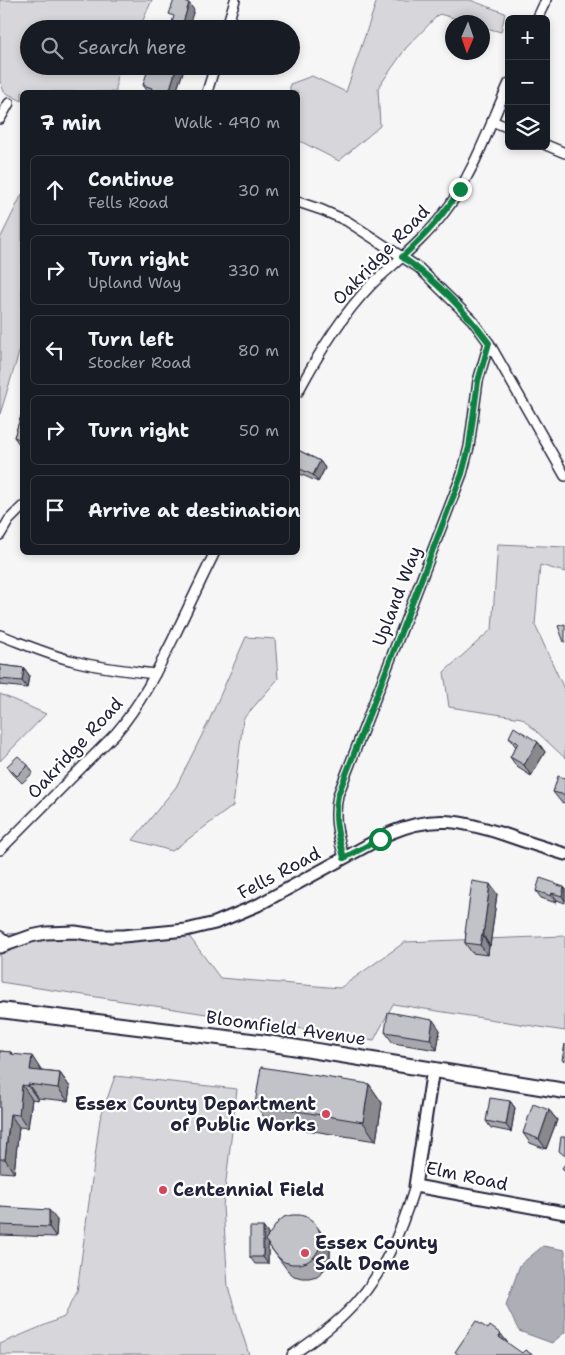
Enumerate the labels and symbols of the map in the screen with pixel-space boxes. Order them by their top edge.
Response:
north arrow [445,15,490,60]
route end [449,178,472,201]
street label: Oakridge Road [327,200,435,310]
street label: Upland Way [367,543,427,649]
street label: Oakridge Road [22,692,128,804]
route start [369,828,392,851]
street label: Fells Road [233,841,325,905]
street label: Bloomfield Avenue [204,1005,368,1051]
place label: Essex County Department of Public Works [75,1092,316,1137]
marker: Essex County Department of Public Works [320,1108,332,1120]
street label: Elm Road [424,1156,510,1196]
place label: Centennial Field [173,1178,325,1202]
marker: Centennial Field [157,1184,169,1196]
place label: Essex County Salt Dome [315,1231,438,1276]
marker: Essex County Salt Dome [299,1247,311,1259]

